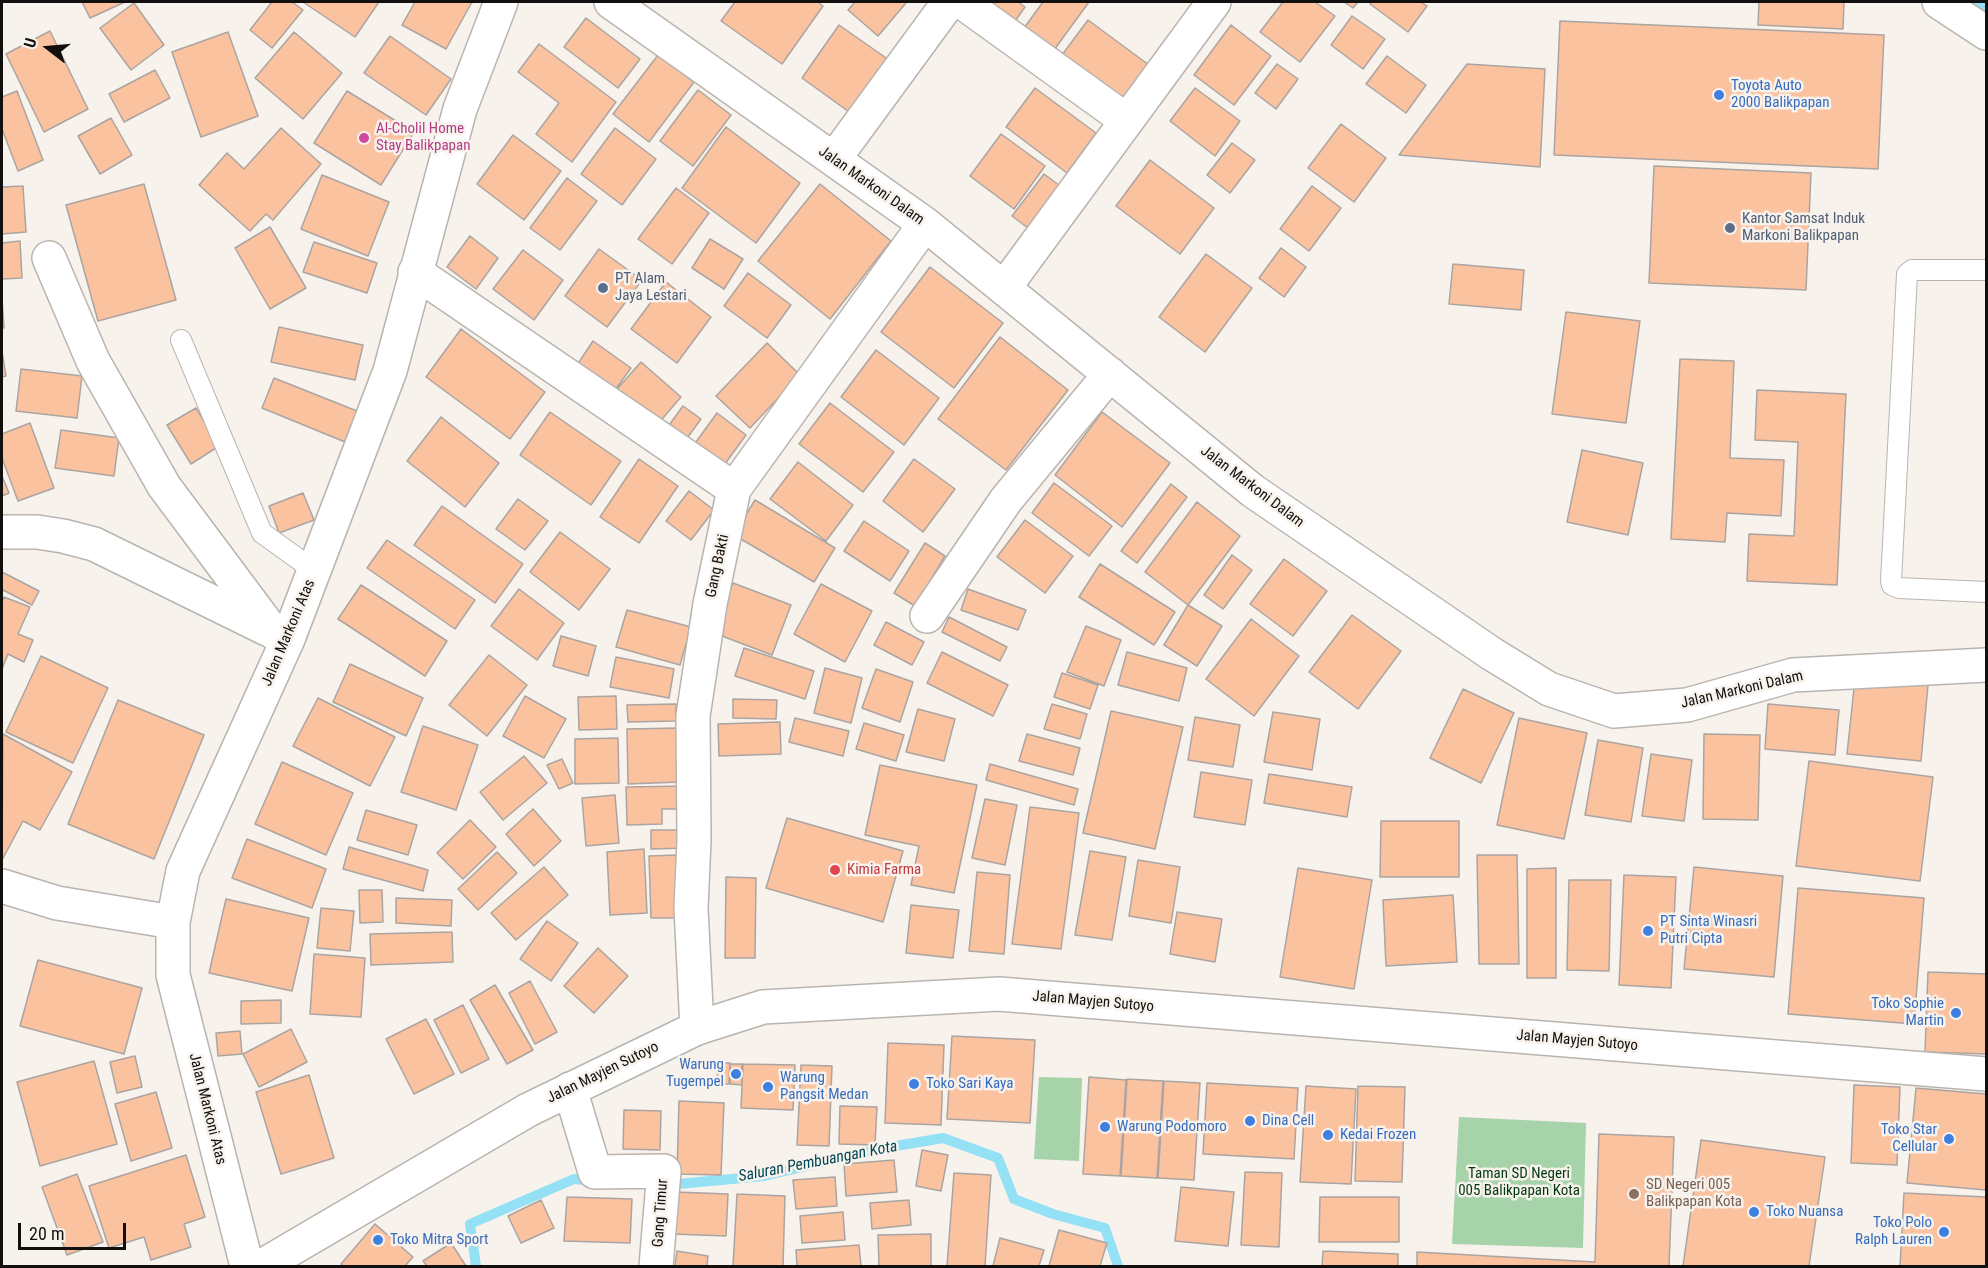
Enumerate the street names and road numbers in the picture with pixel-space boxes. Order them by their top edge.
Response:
street label: Jalan Markoni Dalam [815,143,927,229]
street label: Jalan Markoni Dalam [1197,442,1307,532]
street label: Gang Bakti [703,533,733,599]
street label: Jalan Markoni Atas [258,577,320,689]
street label: Jalan Markoni Dalam [1679,667,1805,713]
street label: Jalan Mayjen Sutoyo [1031,988,1155,1016]
street label: Jalan Mayjen Sutoyo [1515,1027,1639,1055]
street label: Jalan Mayjen Sutoyo [544,1038,662,1108]
street label: Jalan Markoni Atas [184,1051,230,1167]
street label: Gang Timur [650,1178,672,1248]

